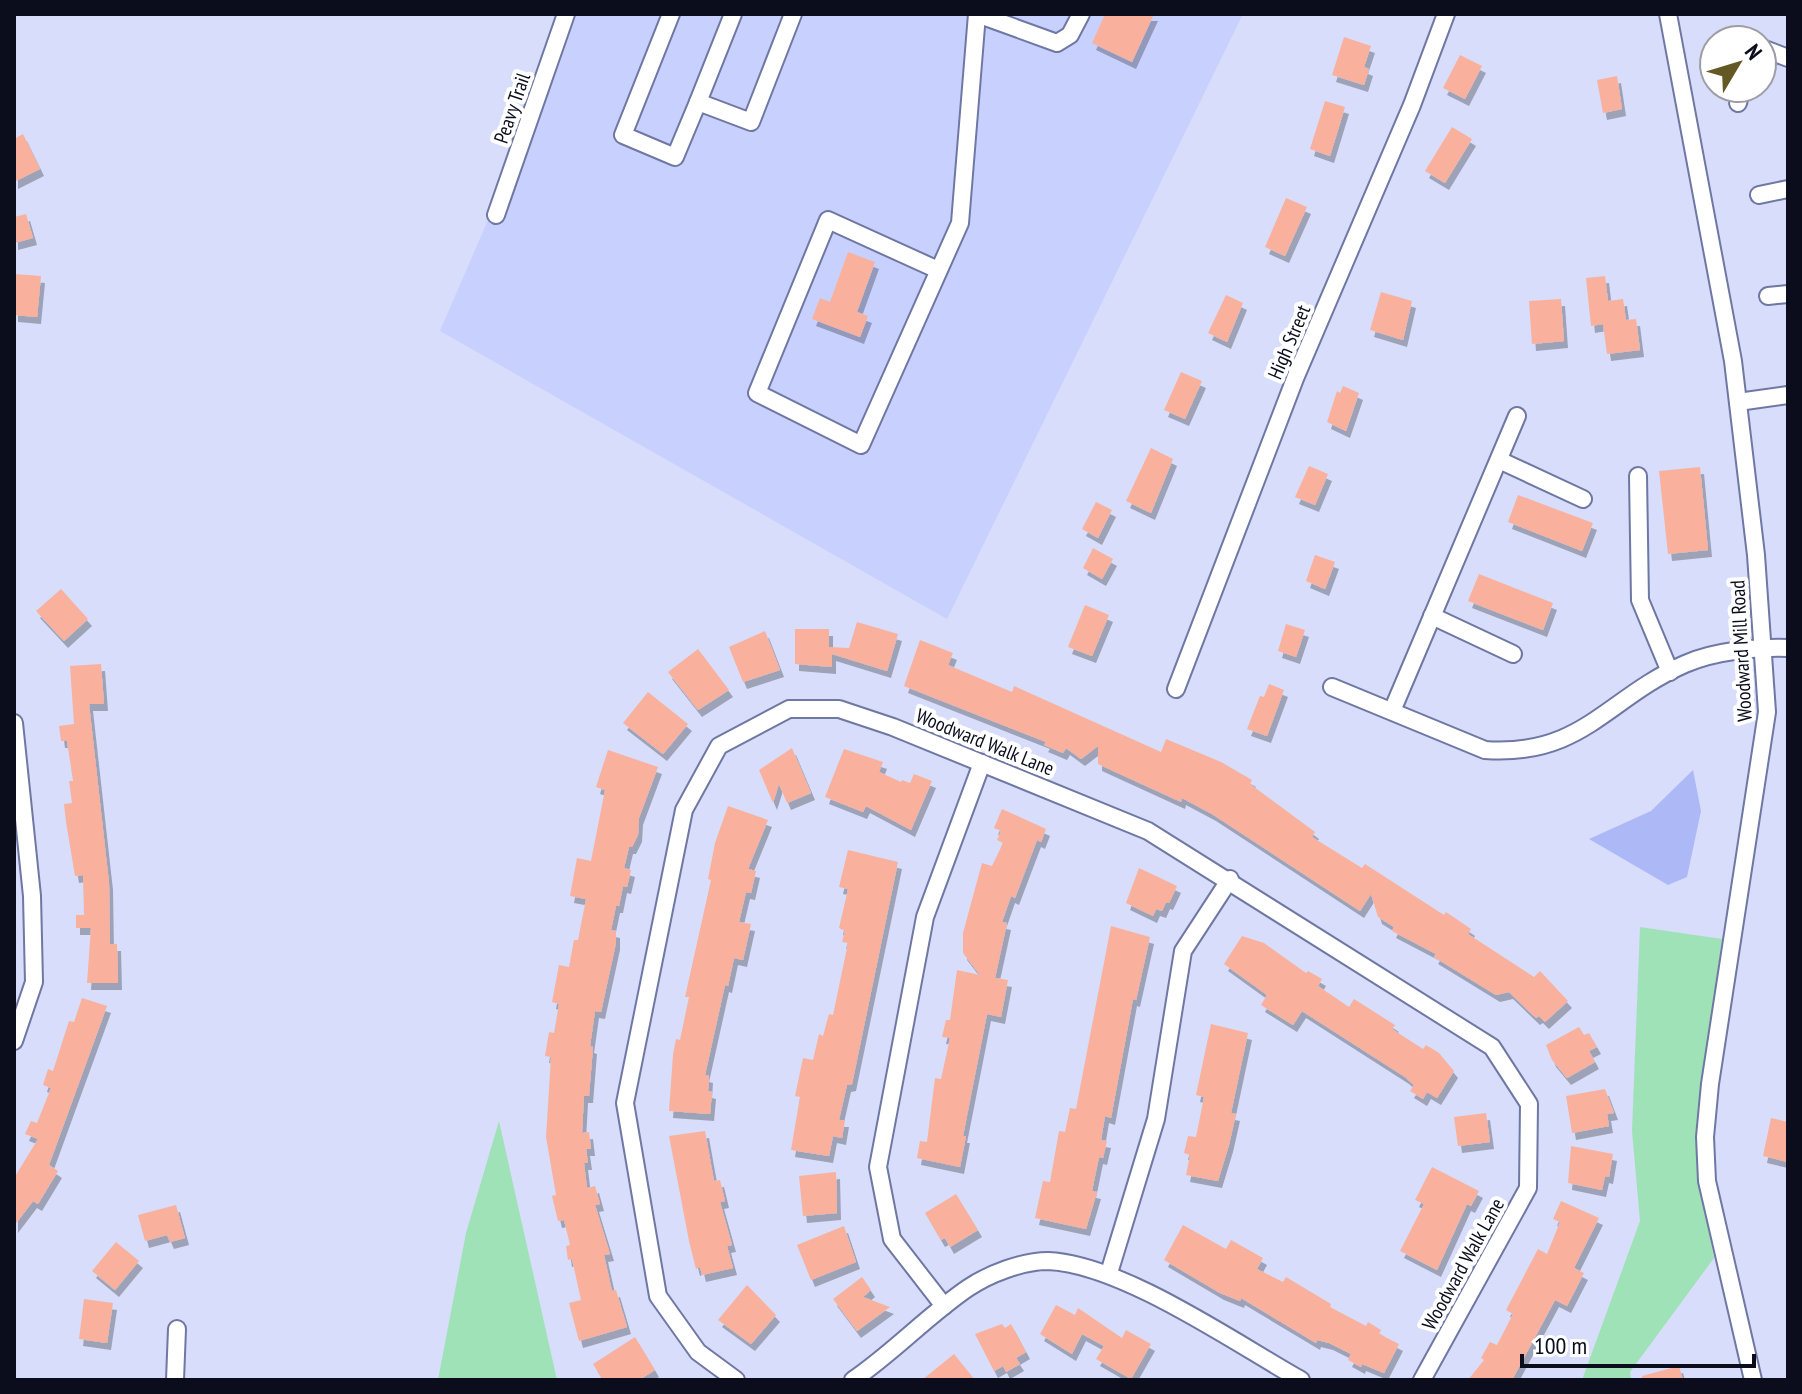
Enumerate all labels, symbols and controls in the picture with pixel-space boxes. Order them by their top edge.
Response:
north arrow [1698,24,1778,104]
text: N [1739,38,1768,65]
street label: Peavy Trail [488,69,536,147]
street label: High Street [1262,300,1316,383]
street label: Woodward Mill Road [1724,580,1758,722]
street label: Woodward Walk Lane [912,703,1058,781]
street label: Woodward Walk Lane [1416,1194,1510,1334]
scale bar [1522,1318,1754,1368]
text: 100 m [1534,1330,1587,1361]

